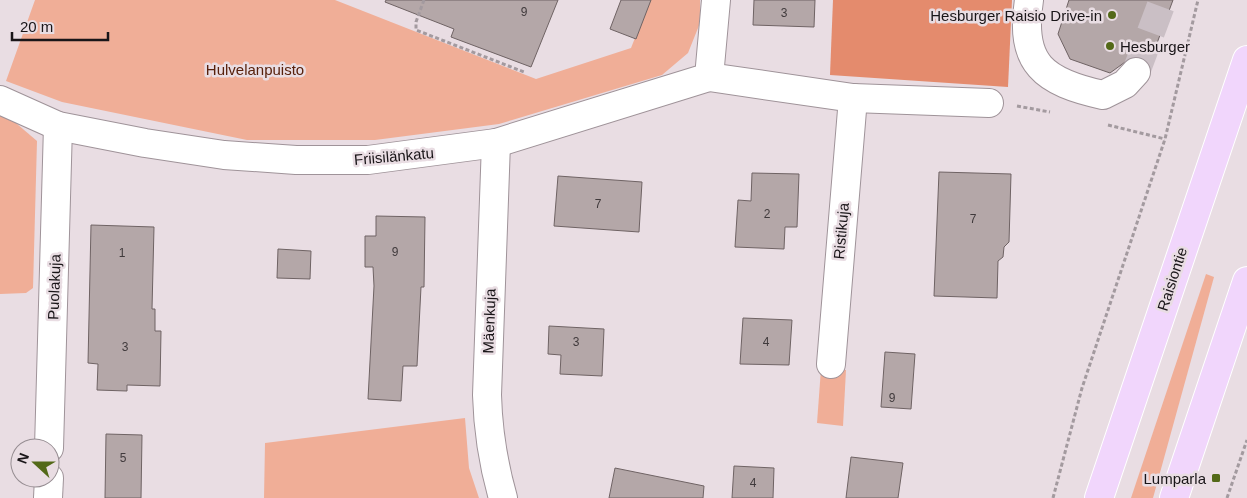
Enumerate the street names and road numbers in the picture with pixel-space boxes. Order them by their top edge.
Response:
street label: Friisilänkatu [353,144,435,168]
street label: Ristikuja [830,201,852,260]
street label: Raisiontie [1154,245,1190,313]
street label: Puolakuja [44,253,64,320]
street label: Mäenkuja [479,288,499,354]

